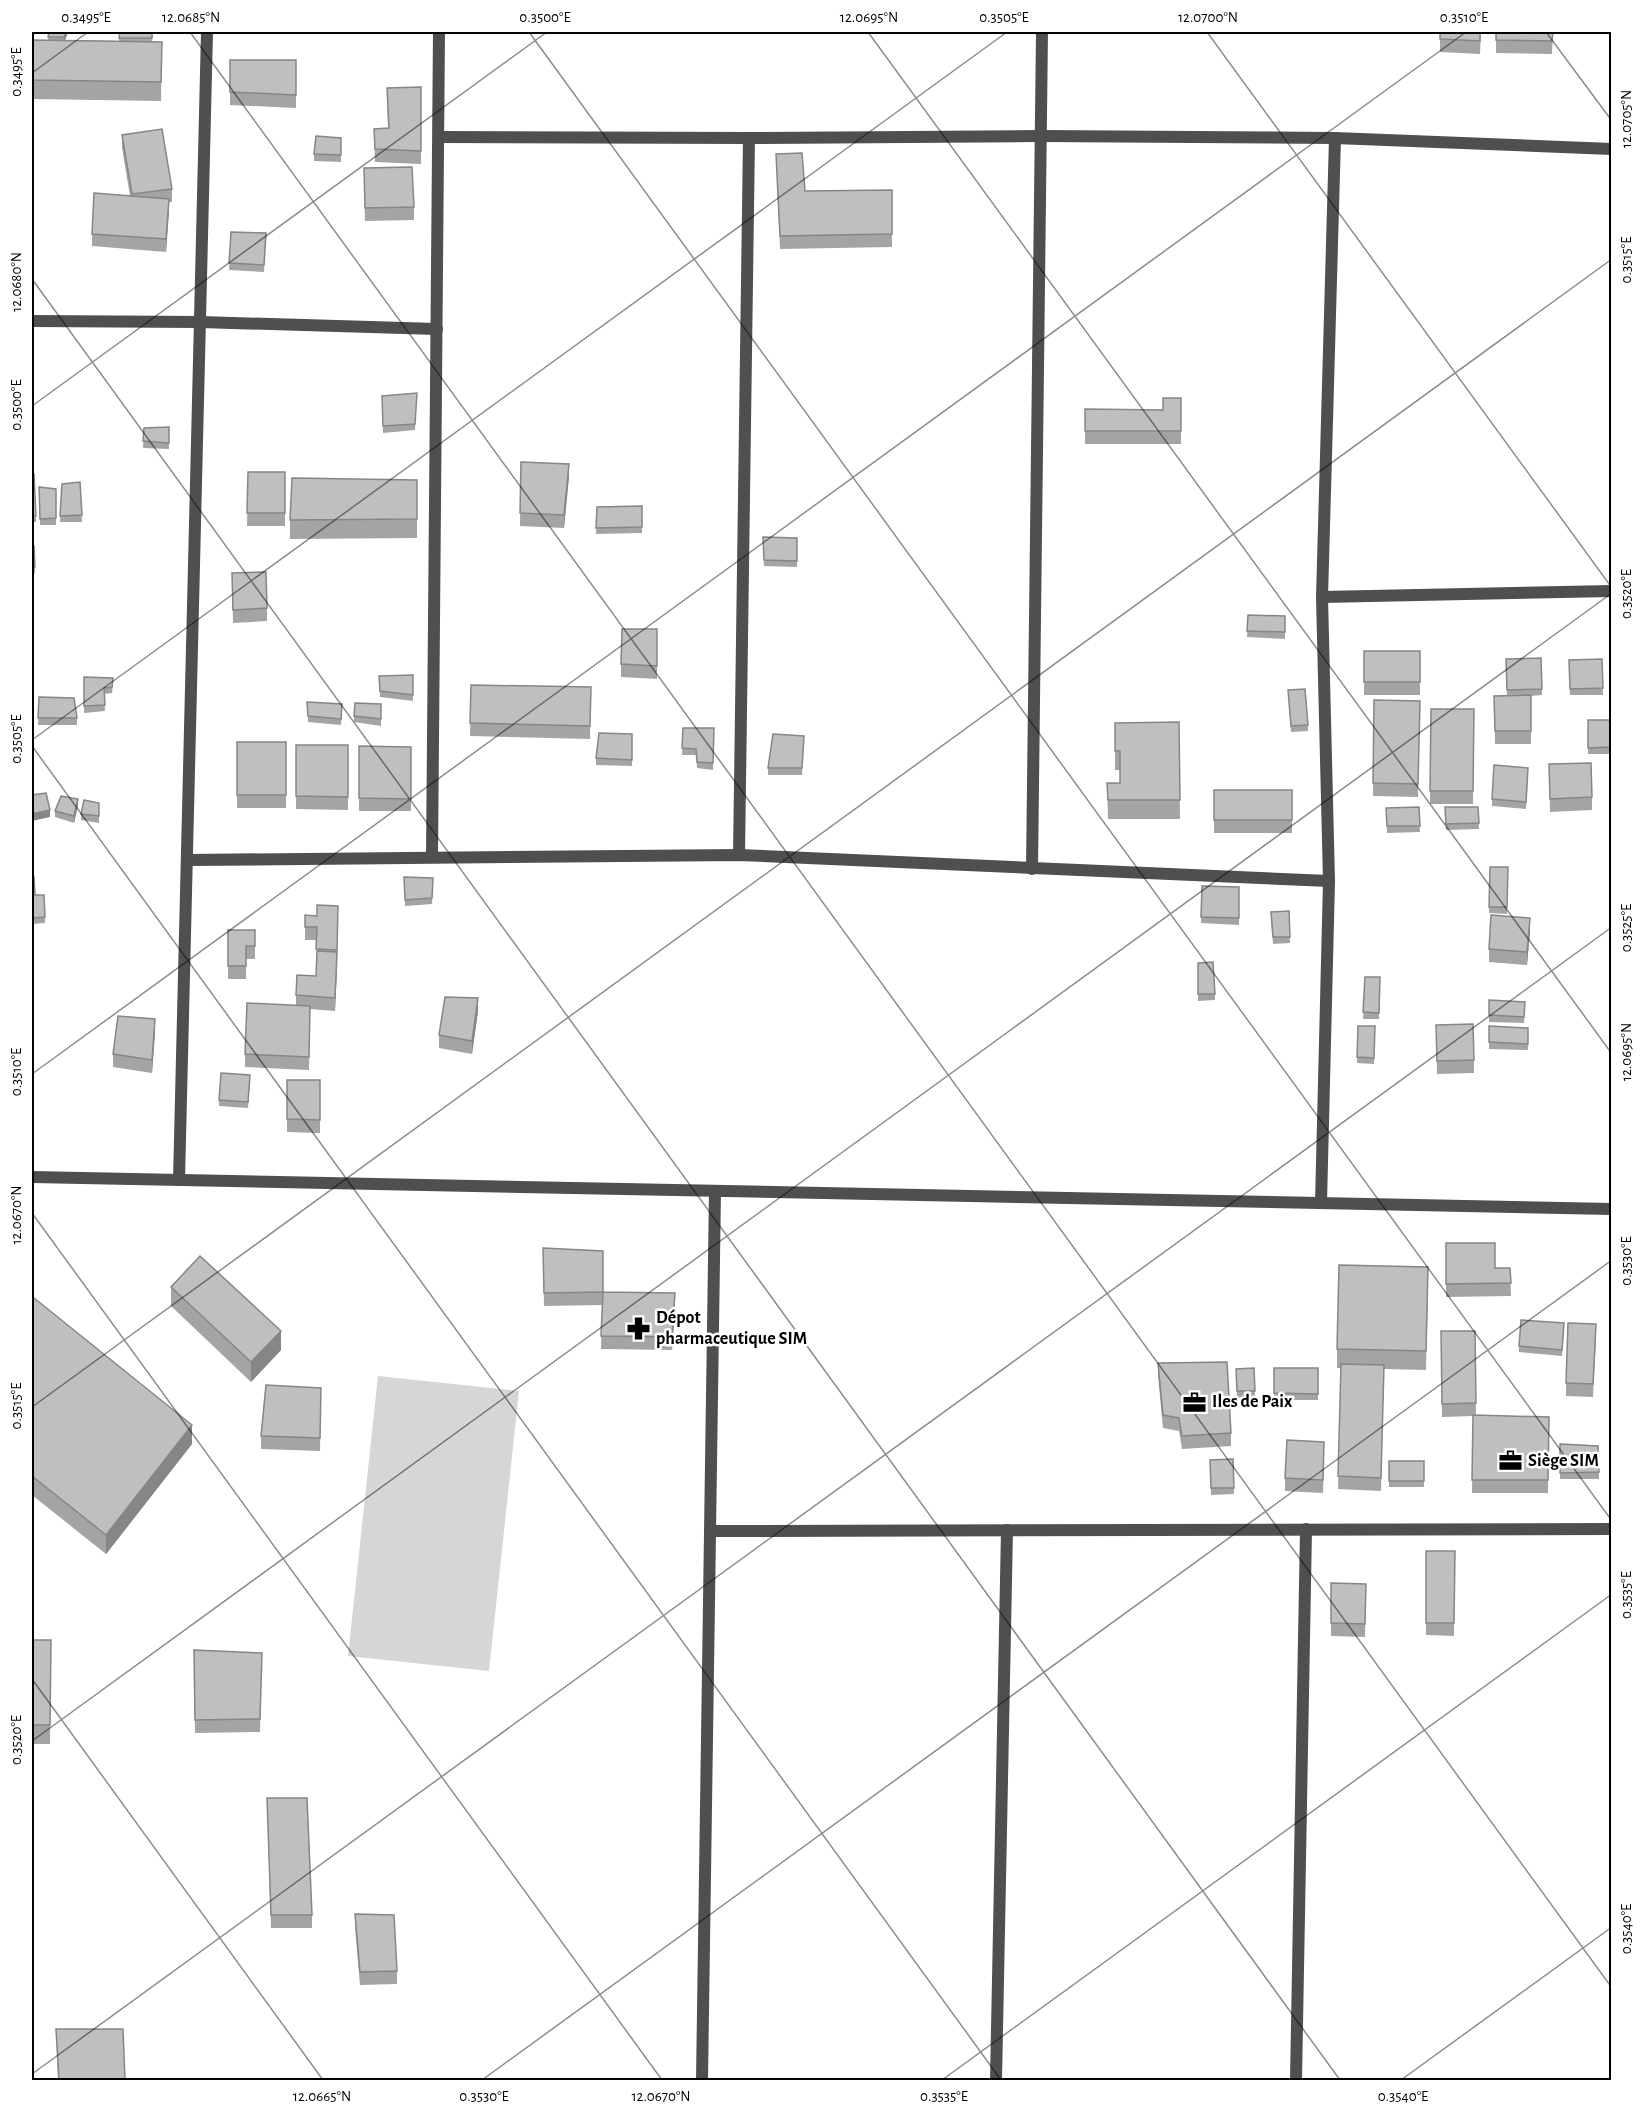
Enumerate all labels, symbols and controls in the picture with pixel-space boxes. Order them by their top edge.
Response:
text: 0.3495°E [61,10,111,25]
text: 12.0685°N [162,10,220,25]
text: 0.3500°E [519,10,571,25]
text: 12.0695°N [840,10,898,25]
text: 0.3505°E [979,10,1029,25]
text: 12.0700°N [1178,10,1238,25]
text: 0.3510°E [1440,10,1488,25]
text: 0.3495°E [9,47,24,97]
text: 12.0705°N [1619,90,1634,148]
text: 0.3515°E [1619,237,1634,283]
text: 12.0680°N [9,252,24,312]
text: 0.3500°E [9,379,24,431]
text: 0.3520°E [1619,569,1634,619]
text: 0.3505°E [9,714,24,764]
text: 0.3525°E [1619,904,1634,952]
text: 12.0695°N [1619,1023,1634,1081]
text: 0.3510°E [9,1048,24,1096]
text: 12.0670°N [9,1185,24,1245]
text: 0.3530°E [1619,1236,1634,1286]
place label: Dépot pharmaceutique SIM [656,1309,807,1348]
pharmacy icon: Dépot pharmaceutique SIM [625,1315,651,1341]
text: 0.3515°E [9,1383,24,1429]
office icon: Iles de Paix [1181,1389,1207,1415]
place label: Iles de Paix [1212,1393,1293,1411]
office icon: Siège SIM [1497,1448,1523,1474]
place label: Siège SIM [1528,1452,1599,1470]
text: 0.3535°E [1619,1571,1634,1619]
text: 0.3520°E [9,1715,24,1765]
text: 0.3540°E [1619,1904,1634,1954]
text: 12.0665°N [293,2089,351,2104]
text: 0.3530°E [459,2089,509,2104]
text: 12.0670°N [631,2089,691,2104]
text: 0.3535°E [920,2089,968,2104]
text: 0.3540°E [1378,2089,1428,2104]

